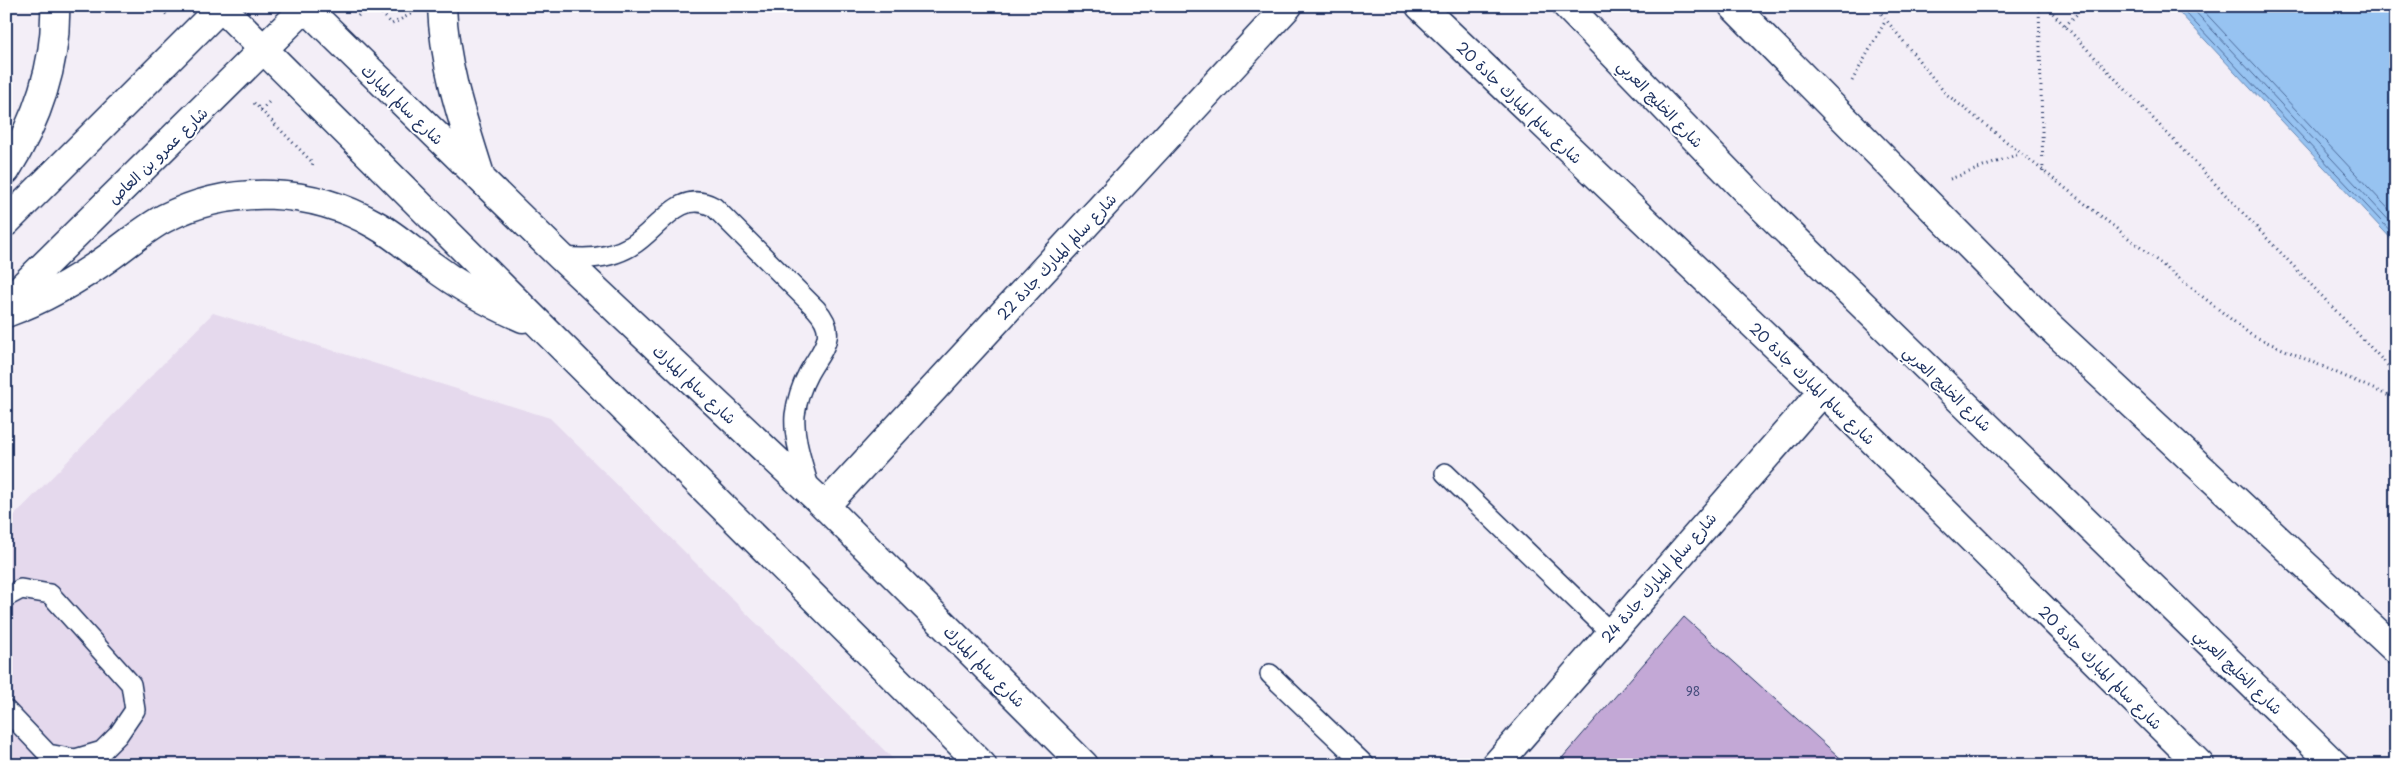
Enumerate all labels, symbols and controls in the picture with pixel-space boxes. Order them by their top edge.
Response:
street label: شارع سالم المبارك جادة 20 [1451,36,1588,169]
street label: شارع الخليج العربي [1611,54,1709,154]
street label: شارع سالم المبارك [356,59,449,150]
street label: شارع عمرو بن العاص [102,101,212,209]
street label: شارع سالم المبارك جادة 22 [991,187,1122,325]
street label: شارع سالم المبارك جادة 20 [1744,317,1881,450]
street label: شارع سالم المبارك [647,339,742,430]
street label: شارع الخليج العربي [1897,340,1997,438]
street label: شارع سالم المبارك جادة 24 [1595,507,1722,648]
street label: شارع سالم المبارك جادة 20 [2033,600,2168,735]
street label: شارع سالم المبارك [938,620,1031,713]
street label: شارع الخليج العربي [2188,623,2288,721]
house number: 98 [1686,682,1700,700]

